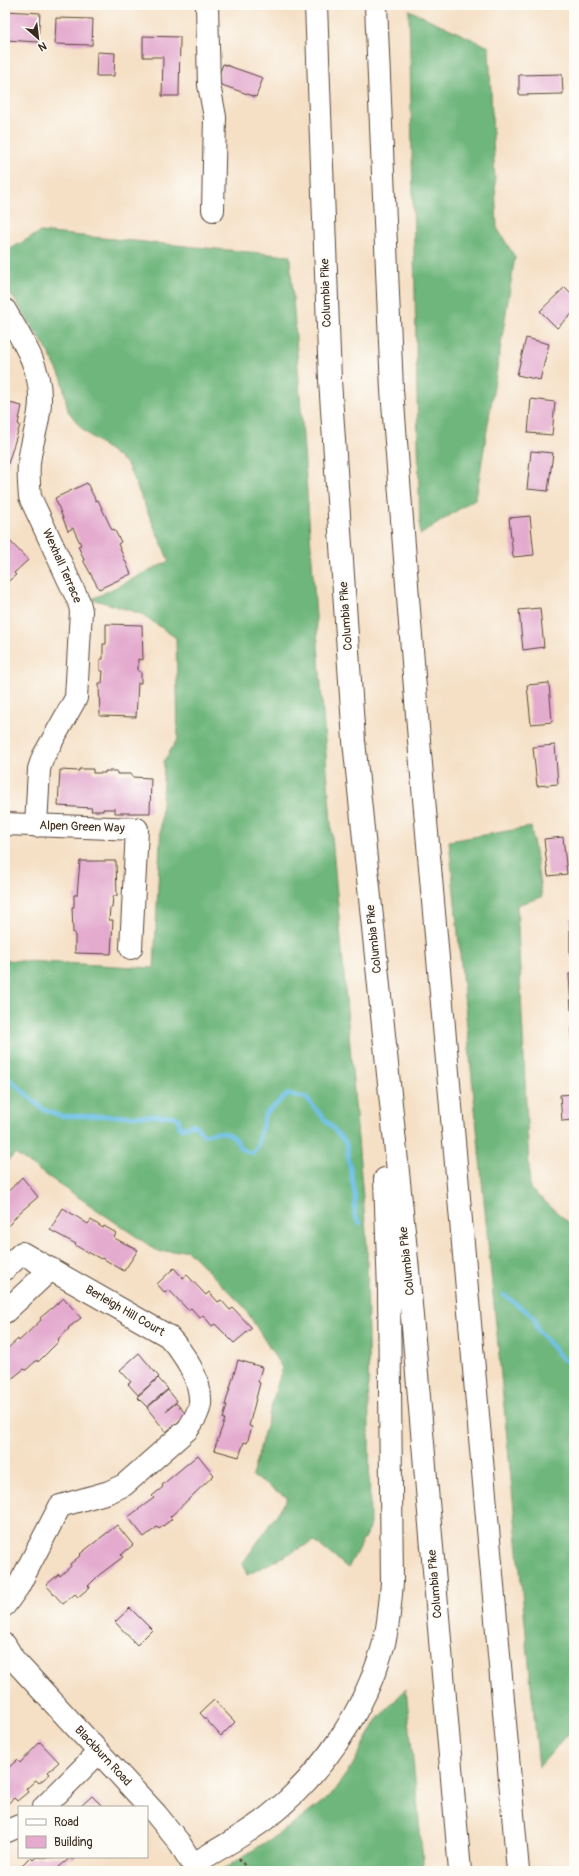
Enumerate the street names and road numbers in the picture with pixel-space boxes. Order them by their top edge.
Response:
street label: Columbia Pike [317,258,335,328]
street label: Wexhall Terrace [39,527,85,606]
street label: Columbia Pike [336,581,356,651]
street label: Alpen Green Way [39,818,125,836]
street label: Columbia Pike [363,904,385,974]
street label: Columbia Pike [396,1226,418,1296]
street label: Berleigh Hill Court [83,1282,168,1340]
street label: Columbia Pike [425,1549,445,1619]
street label: Blackburn Road [71,1723,135,1789]

